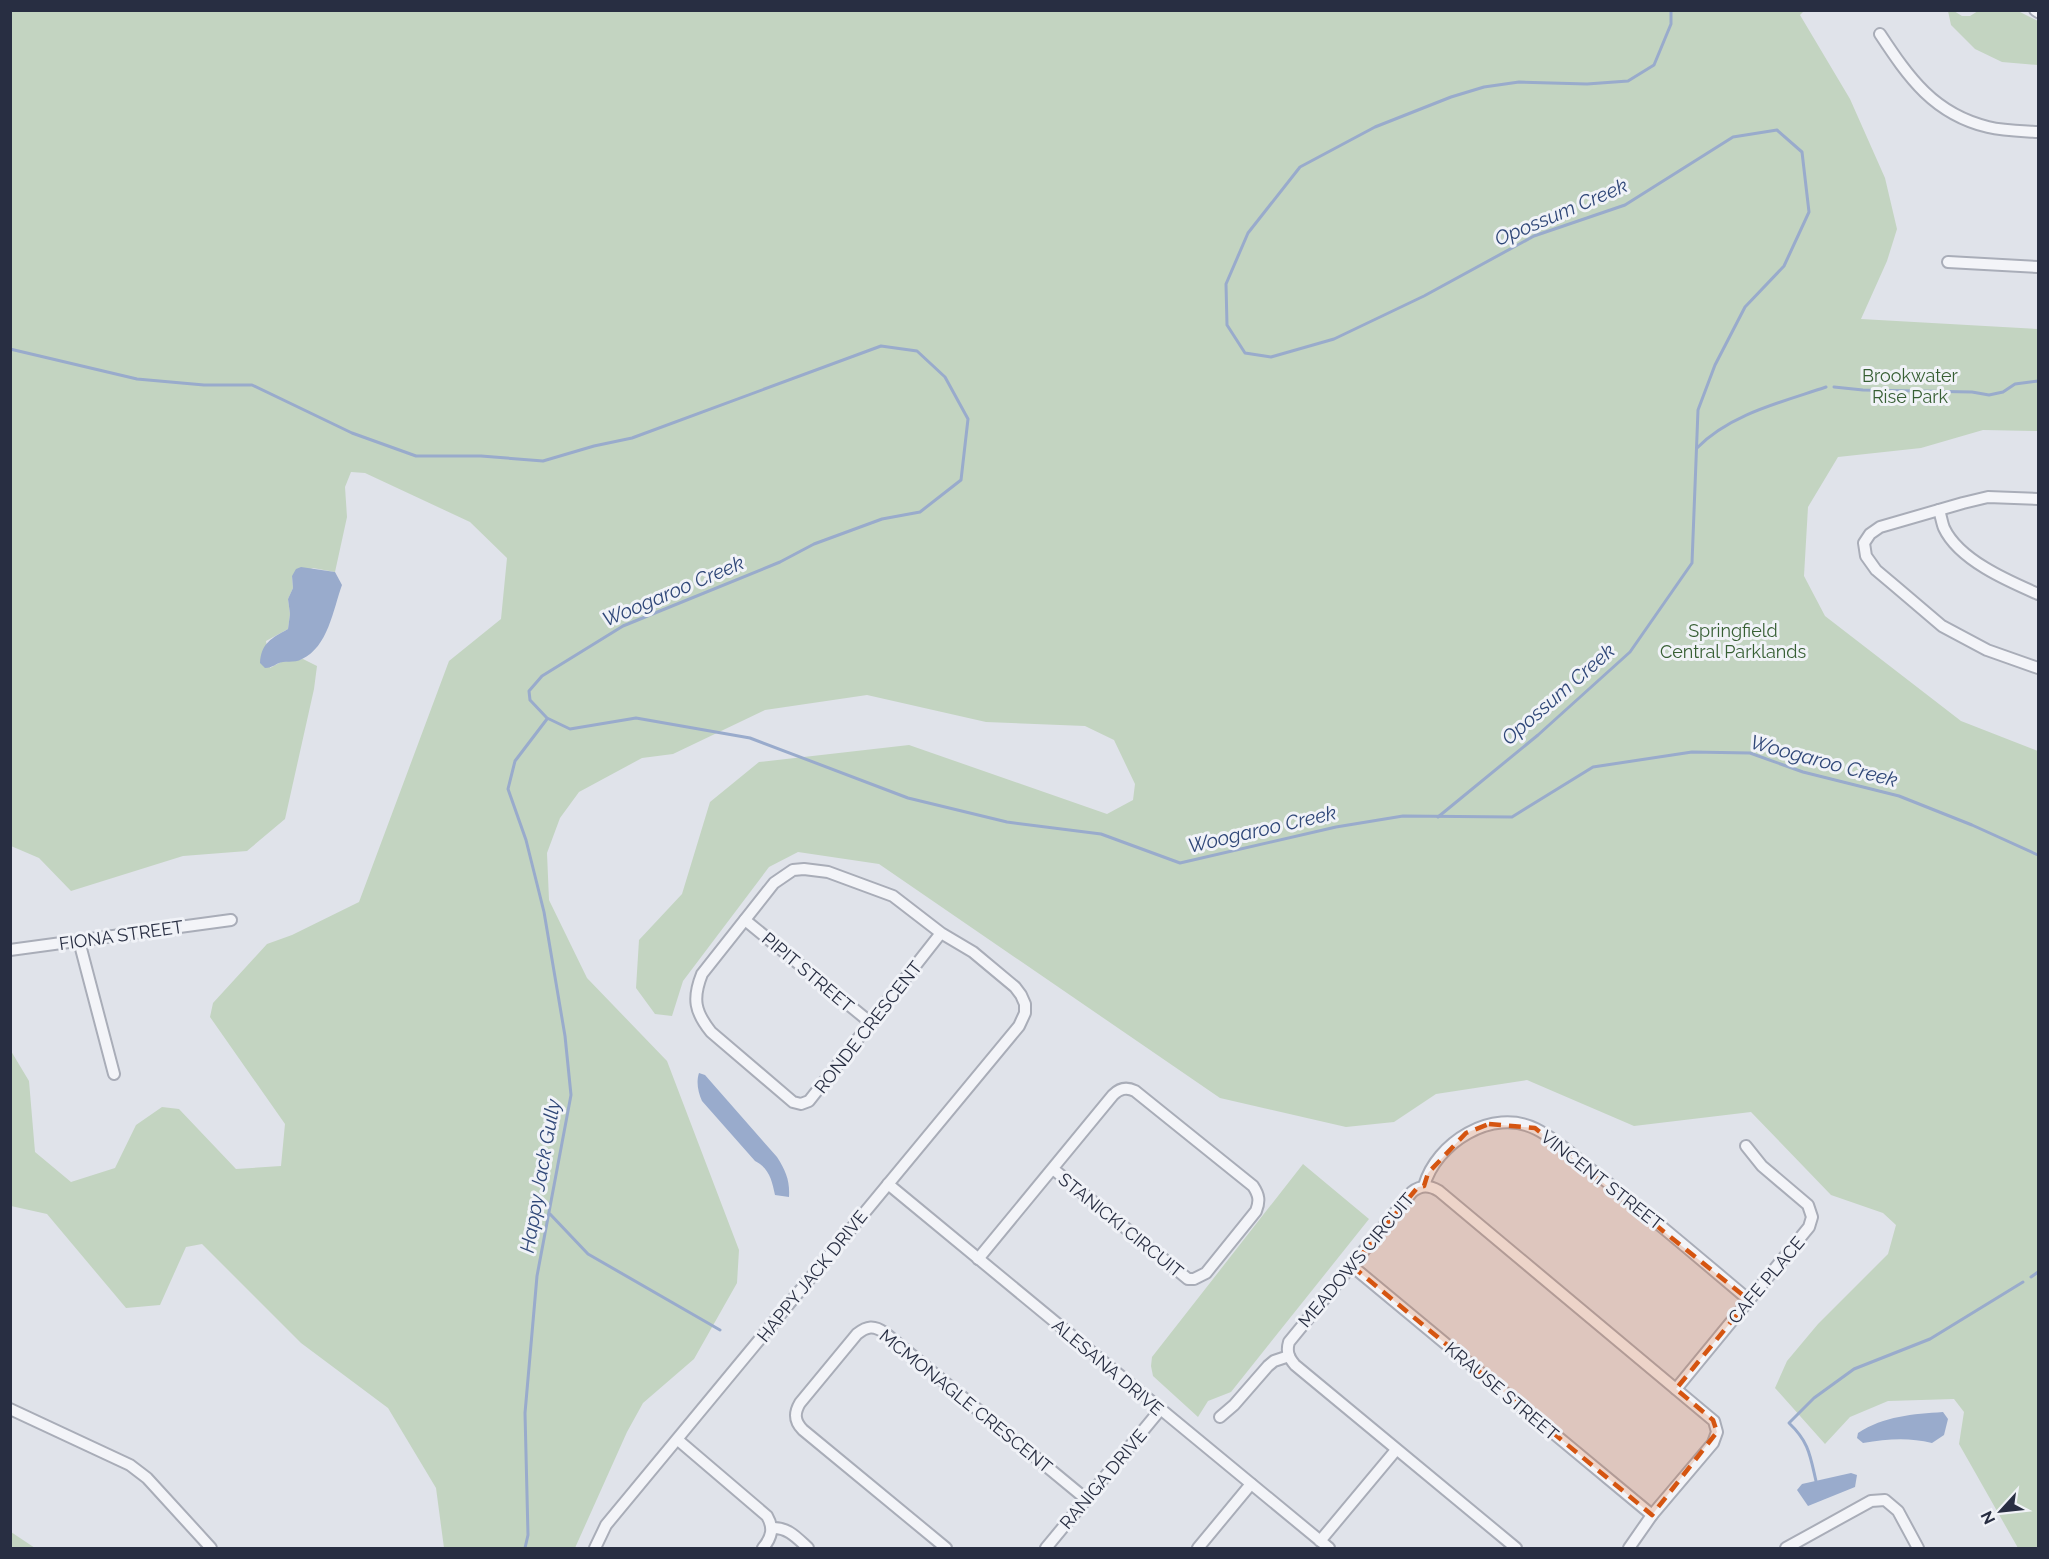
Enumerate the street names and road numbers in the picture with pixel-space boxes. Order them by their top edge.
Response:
street label: FIONA STREET [58,916,184,954]
street label: PIPIT STREET [758,928,858,1016]
street label: RONDE CRESCENT [810,957,926,1097]
street label: VINCENT STREET [1537,1126,1667,1234]
street label: STANICKI CIRCUIT [1055,1168,1188,1282]
street label: MEADOWS CIRCUIT [1294,1189,1418,1331]
street label: HAPPY JACK DRIVE [752,1206,872,1346]
street label: CAFE PLACE [1724,1232,1809,1328]
street label: ALESANA DRIVE [1048,1314,1168,1420]
street label: MCMONAGLE CRESCENT [875,1325,1057,1477]
street label: KRAUSE STREET [1441,1337,1563,1445]
street label: RANIGA DRIVE [1055,1425,1151,1533]

